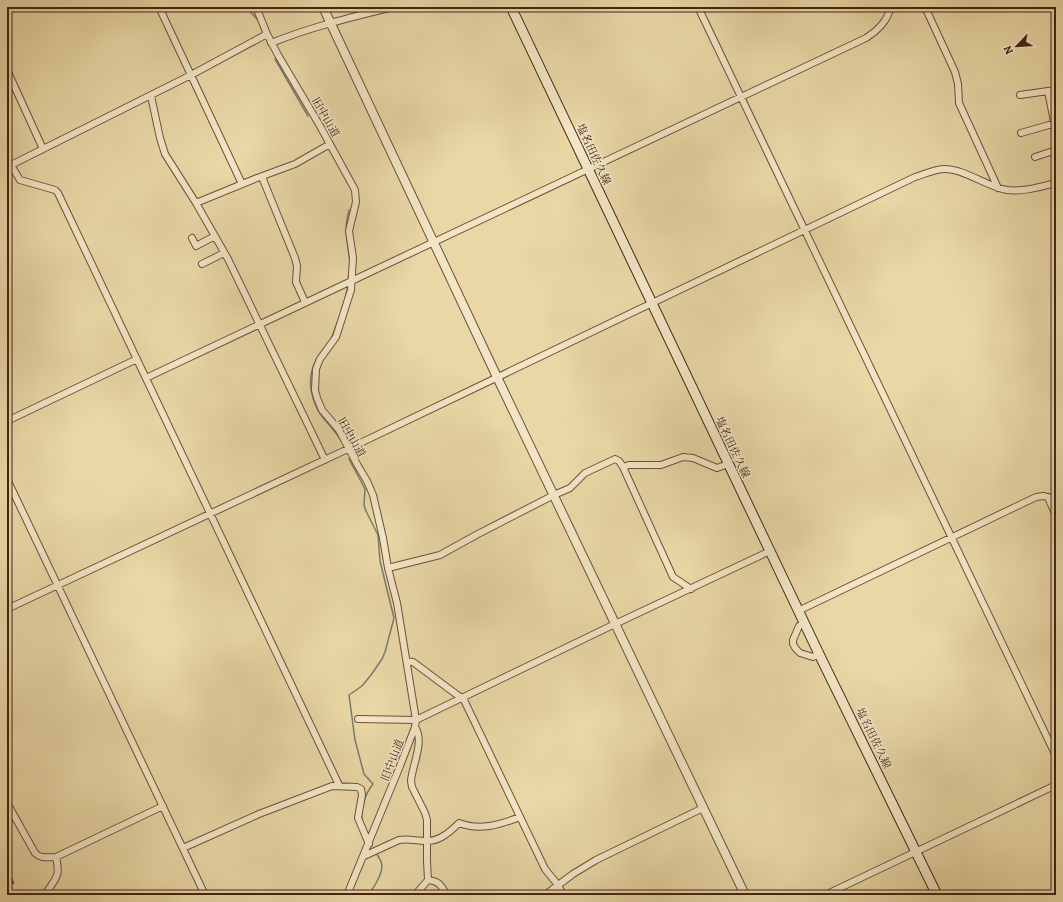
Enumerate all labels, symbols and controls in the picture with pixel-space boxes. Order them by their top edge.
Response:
north arrow [997,26,1037,66]
text: N [1000,43,1017,57]
street label: 旧中山道 [308,94,343,140]
street label: 塩名田佐久線 [573,121,614,187]
street label: 旧中山道 [334,414,369,460]
street label: 塩名田佐久線 [712,414,753,480]
street label: 塩名田佐久線 [852,705,895,771]
street label: 旧中山道 [378,737,407,783]

